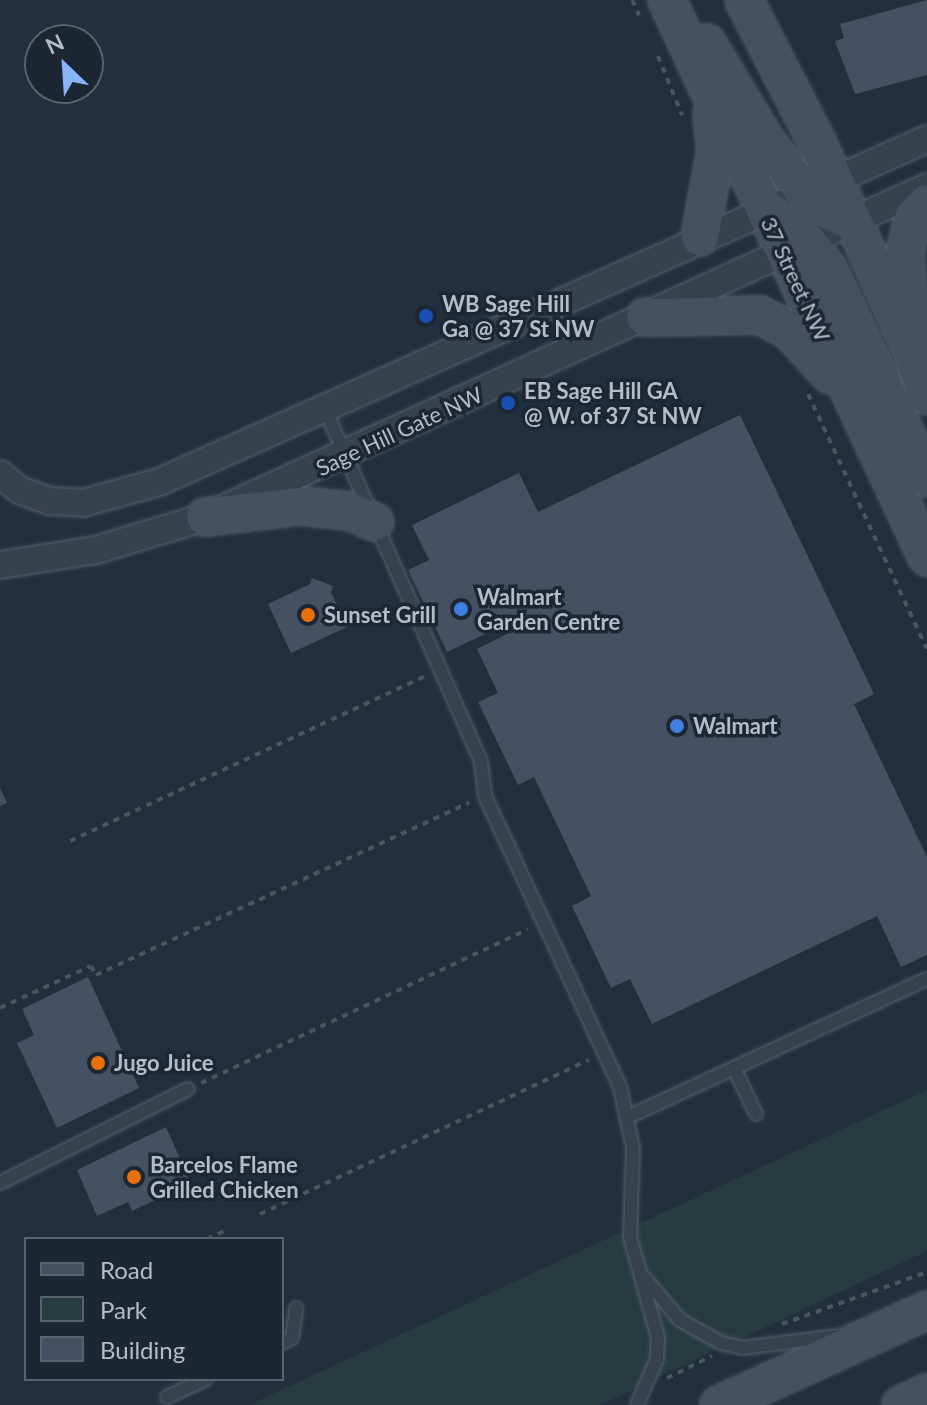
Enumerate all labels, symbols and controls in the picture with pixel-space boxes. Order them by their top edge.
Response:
north arrow [24,24,104,104]
text: N [41,28,68,59]
street label: 37 Street NW [756,213,836,345]
place label: WB Sage Hill Ga @ 37 St NW [442,290,594,342]
marker: WB Sage Hill Ga @ 37 St NW [417,307,435,325]
place label: EB Sage Hill GA @ W. of 37 St NW [524,377,702,428]
street label: Sage Hill Gate NW [312,381,486,481]
marker: EB Sage Hill GA @ W. of 37 St NW [499,394,517,412]
place label: Walmart Garden Centre [477,583,620,634]
marker: Walmart Garden Centre [452,600,470,618]
place label: Sunset Grill [324,602,436,628]
marker: Sunset Grill [299,606,317,624]
place label: Walmart [693,713,777,739]
marker: Walmart [668,717,686,735]
place label: Jugo Juice [114,1050,214,1076]
marker: Jugo Juice [89,1054,107,1072]
place label: Barcelos Flame Grilled Chicken [150,1151,299,1202]
marker: Barcelos Flame Grilled Chicken [125,1168,143,1186]
legend [24,1237,284,1381]
text: Road [100,1255,153,1284]
text: Park [100,1295,147,1324]
text: Building [100,1335,185,1364]

